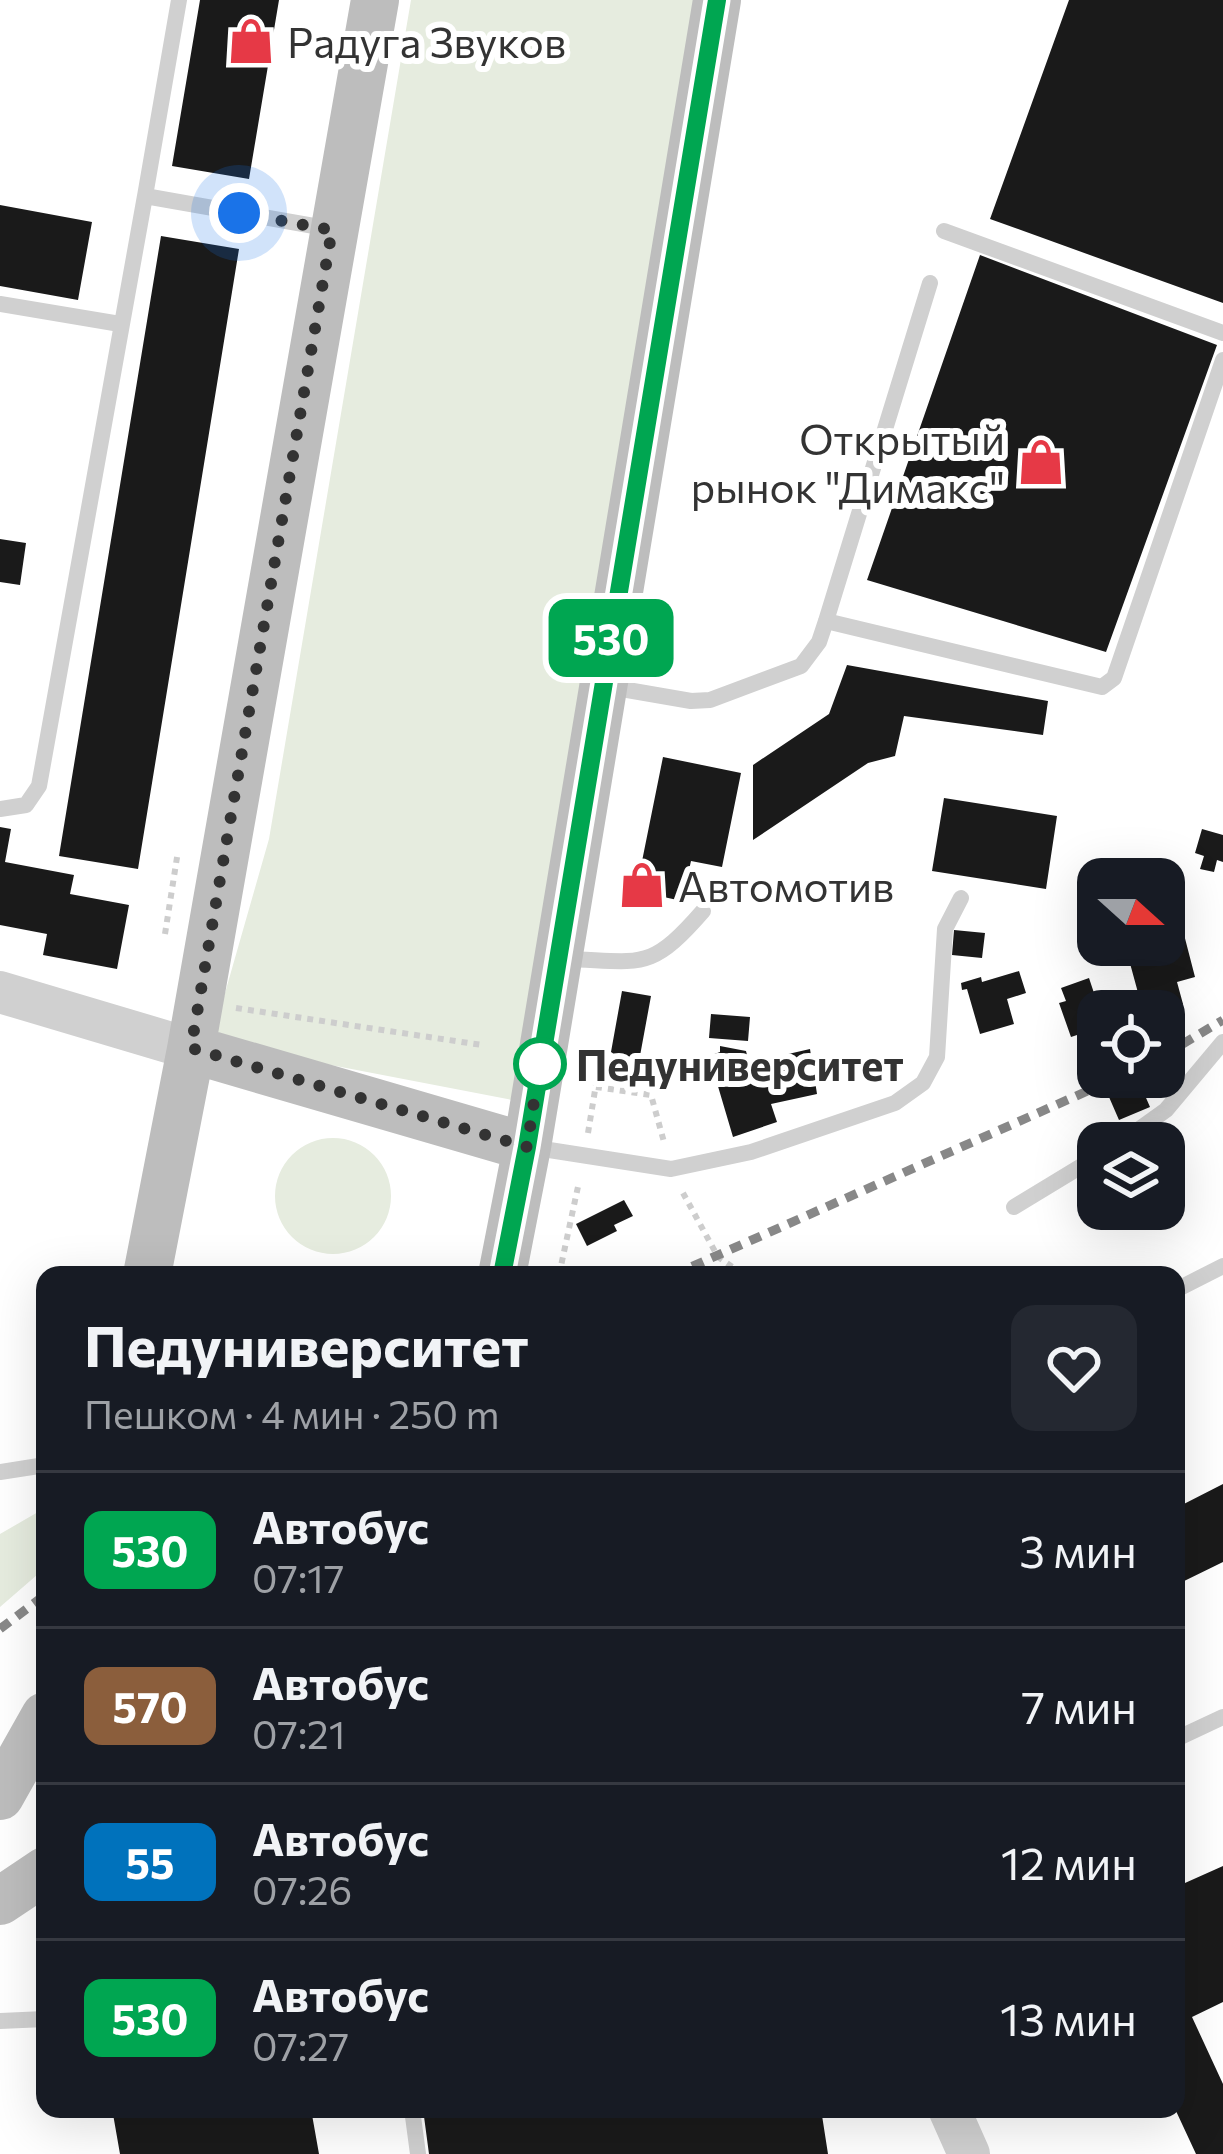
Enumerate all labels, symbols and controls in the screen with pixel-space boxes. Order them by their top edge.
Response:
place label: Радуга Звуков [287,15,566,67]
shop icon: Радуга Звуков [226,16,276,66]
your location [209,183,269,243]
place label: Открытый рынок "Димакс" [691,412,1005,512]
shop icon: Открытый рынок "Димакс" [1016,437,1066,487]
line badge: 530 [542,599,680,677]
text: 530 [573,612,649,664]
north arrow [1077,858,1185,966]
map controls [1077,858,1185,1230]
place label: Автомотив [678,859,894,911]
shop icon: Автомотив [617,860,667,910]
button: locate [1077,990,1185,1098]
place label: Педуниверситет [576,1038,904,1090]
marker: Педуниверситет [515,1039,565,1089]
button: layers [1077,1122,1185,1230]
button: heart [1011,1305,1137,1431]
text: Педуниверситет [84,1309,529,1379]
text: Пешком · 4 мин · 250 m [84,1389,500,1437]
text: Автобус [252,1498,429,1553]
text: 3 мин [1019,1522,1137,1577]
text: 530 [112,1524,188,1576]
text: 07:17 [252,1553,344,1601]
text: Автобус [252,1654,429,1709]
text: 7 мин [1021,1678,1137,1733]
text: 570 [112,1680,188,1732]
text: 07:21 [252,1709,345,1757]
text: Автобус [252,1810,429,1865]
text: 12 мин [1001,1834,1137,1889]
text: 55 [126,1836,174,1888]
text: 07:26 [252,1865,352,1913]
text: Автобус [252,1966,429,2021]
text: 13 мин [1000,1990,1137,2045]
text: 530 [112,1992,188,2044]
text: 07:27 [252,2021,349,2069]

